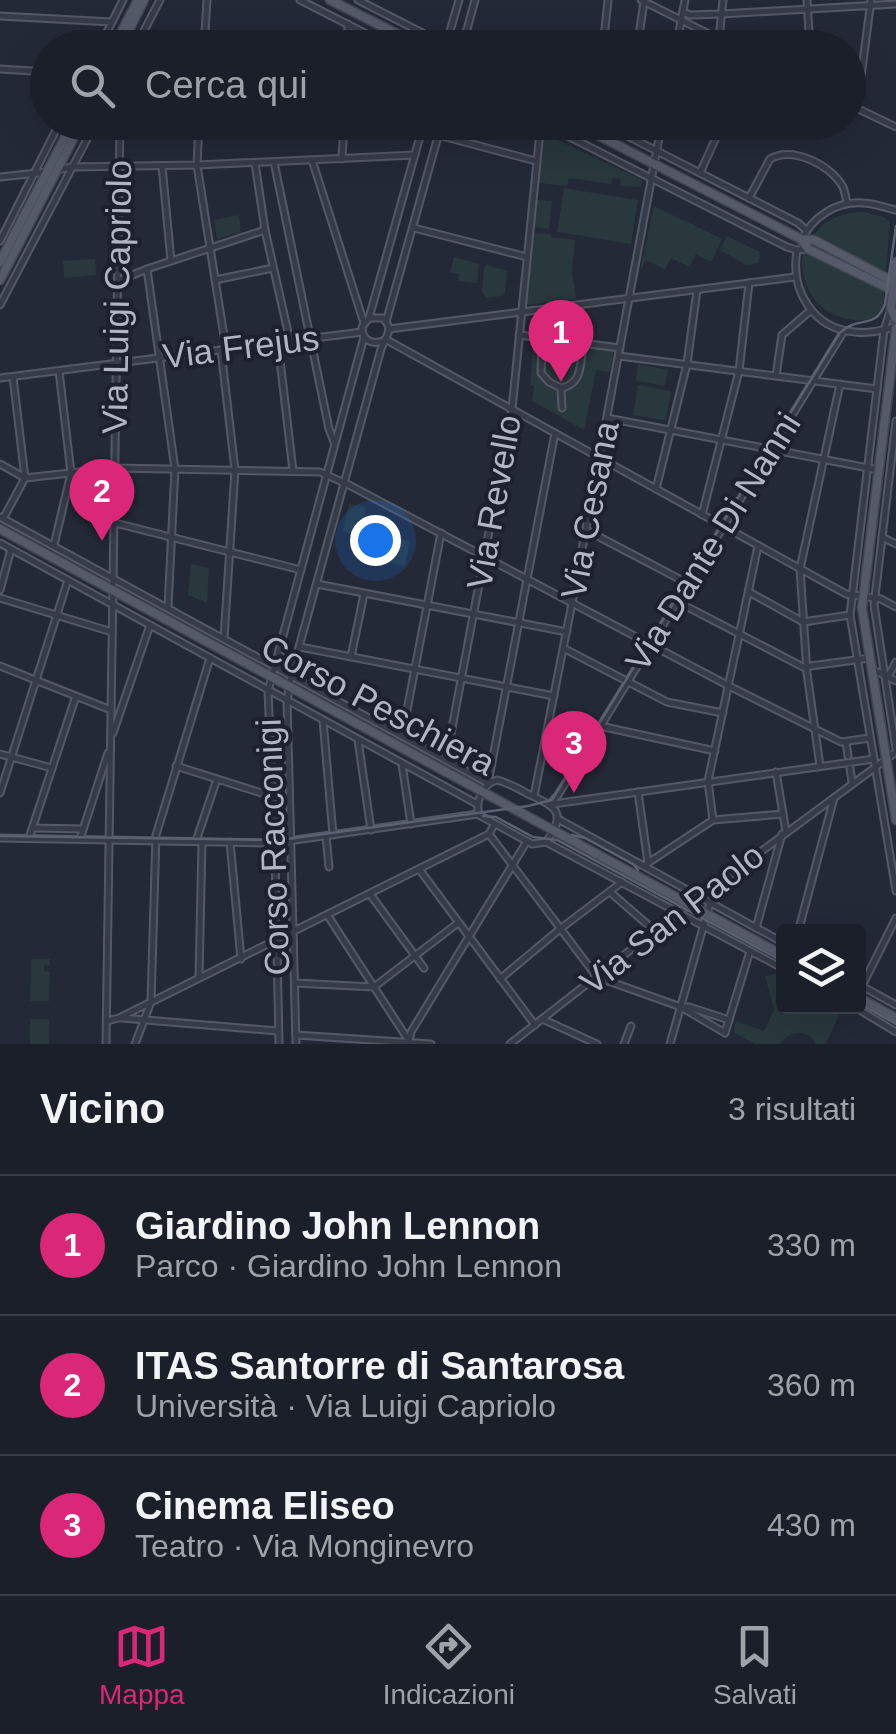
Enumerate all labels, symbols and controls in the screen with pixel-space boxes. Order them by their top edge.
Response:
search box [30,30,866,140]
icon: search [65,58,120,113]
text: Cerca qui [145,64,308,106]
street label: Via Luigi Capriolo [95,160,138,434]
pin: 1 [528,300,594,382]
street label: Via Frejus [161,318,321,375]
street label: Via Dante Di Nanni [617,405,808,678]
street label: Via Revello [459,412,528,592]
street label: Via Cesana [553,417,626,602]
pin: 2 [70,458,134,541]
your location [350,515,401,566]
street label: Corso Peschiera [255,627,502,783]
pin: 3 [542,710,606,793]
street label: Corso Racconigi [249,718,296,976]
street label: Via San Paolo [573,835,771,1002]
map controls [776,924,866,1014]
button: layers [776,924,866,1014]
text: Vicino [40,1085,165,1132]
text: 3 risultati [728,1091,856,1127]
text: Giardino John Lennon [135,1205,540,1247]
text: 1 [64,1227,81,1263]
text: 330 m [767,1227,856,1263]
text: Parco · Giardino John Lennon [135,1248,562,1284]
text: ITAS Santorre di Santarosa [135,1345,624,1387]
text: 2 [64,1367,81,1403]
text: 360 m [767,1367,856,1403]
text: Università · Via Luigi Capriolo [135,1388,556,1424]
text: Cinema Eliseo [135,1485,395,1527]
text: 3 [64,1507,81,1543]
text: 430 m [767,1507,856,1543]
text: Teatro · Via Monginevro [135,1528,474,1564]
tab: Mappa [99,1619,185,1711]
tab: Indicazioni [383,1619,515,1711]
tab: Salvati [713,1619,797,1711]

